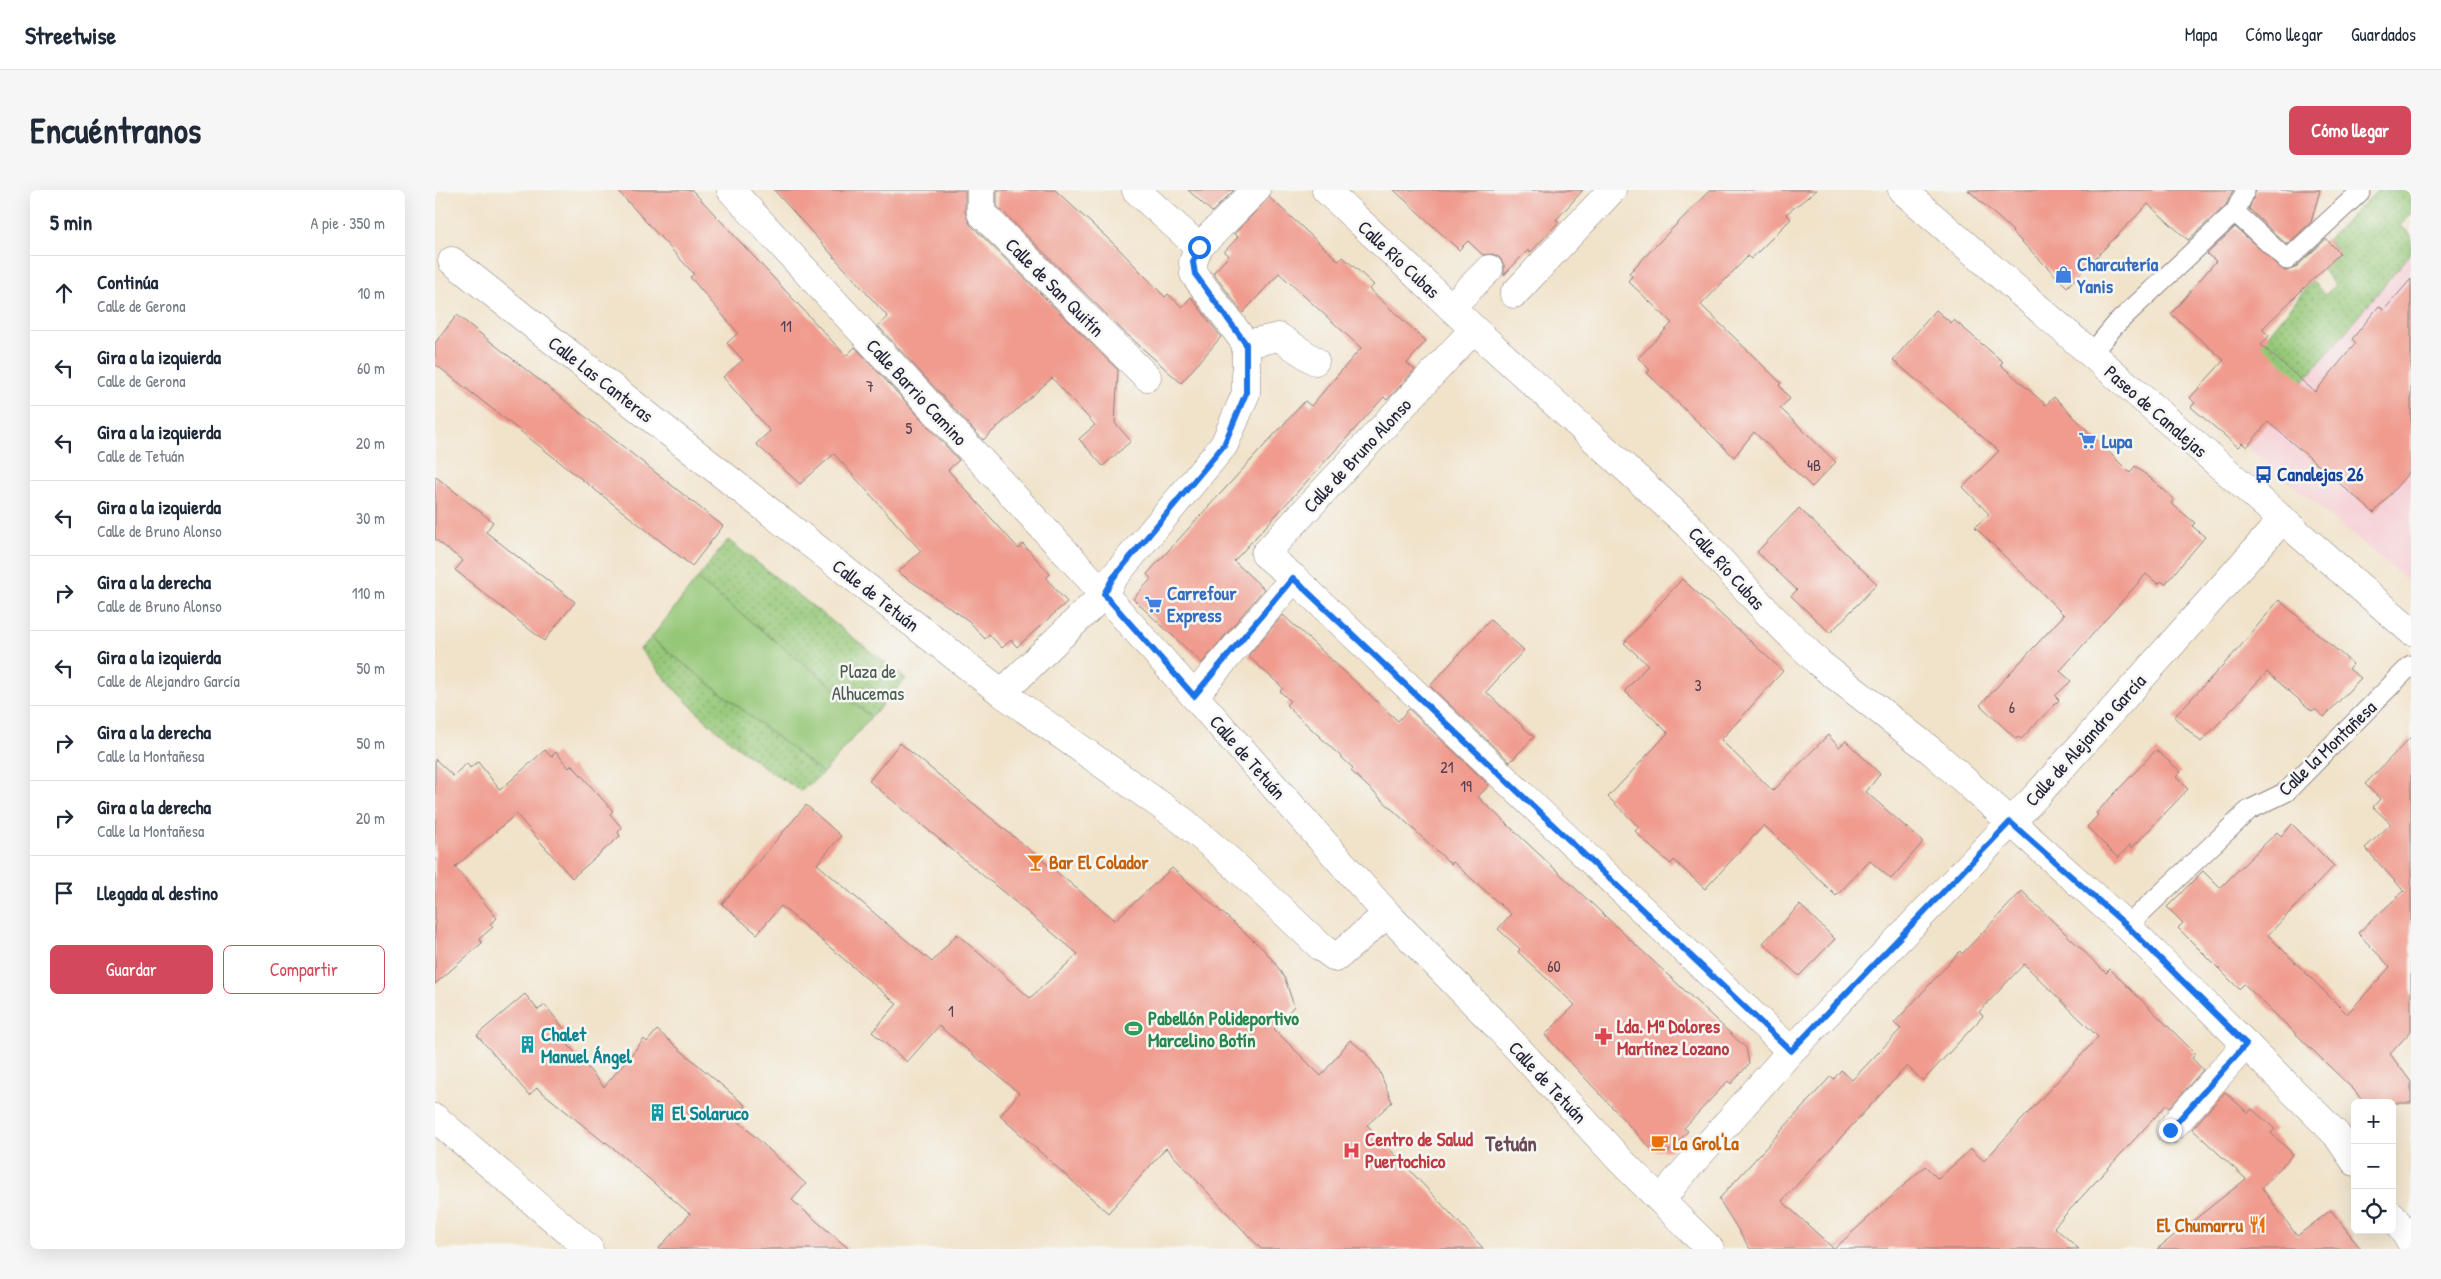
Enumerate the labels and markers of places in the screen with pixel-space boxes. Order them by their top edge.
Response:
place label: Charcutería Yanis [2077,251,2159,299]
shop icon: Charcutería Yanis [2053,265,2073,285]
place label: Lupa [2102,428,2133,455]
supermarket icon: Lupa [2078,431,2098,451]
place label: Canalejas 26 [2277,461,2364,487]
bus stop icon: Canalejas 26 [2253,464,2273,484]
place label: Carrefour Express [1167,580,1237,629]
supermarket icon: Carrefour Express [1143,594,1163,614]
place label: Bar El Colador [1049,849,1149,875]
bar icon: Bar El Colador [1025,852,1045,872]
place label: Pabellón Polideportivo Marcelino Botín [1148,1005,1299,1053]
place label: Lda. Mª Dolores Martínez Lozano [1617,1013,1729,1061]
sports icon: Pabellón Polideportivo Marcelino Botín [1124,1019,1144,1039]
place label: Chalet Manuel Ángel [541,1021,633,1070]
pharmacy icon: Lda. Mª Dolores Martínez Lozano [1593,1027,1613,1047]
building icon: Chalet Manuel Ángel [517,1035,537,1055]
place label: El Solaruco [672,1100,749,1126]
building icon: El Solaruco [648,1103,668,1123]
place label: Centro de Salud Puertochico [1365,1126,1474,1174]
place label: La Grol'La [1673,1130,1739,1156]
cafe icon: La Grol'La [1649,1133,1669,1153]
hospital icon: Centro de Salud Puertochico [1341,1140,1361,1160]
place label: El Chumarru [2157,1212,2243,1238]
restaurant icon: El Chumarru [2247,1215,2267,1235]

